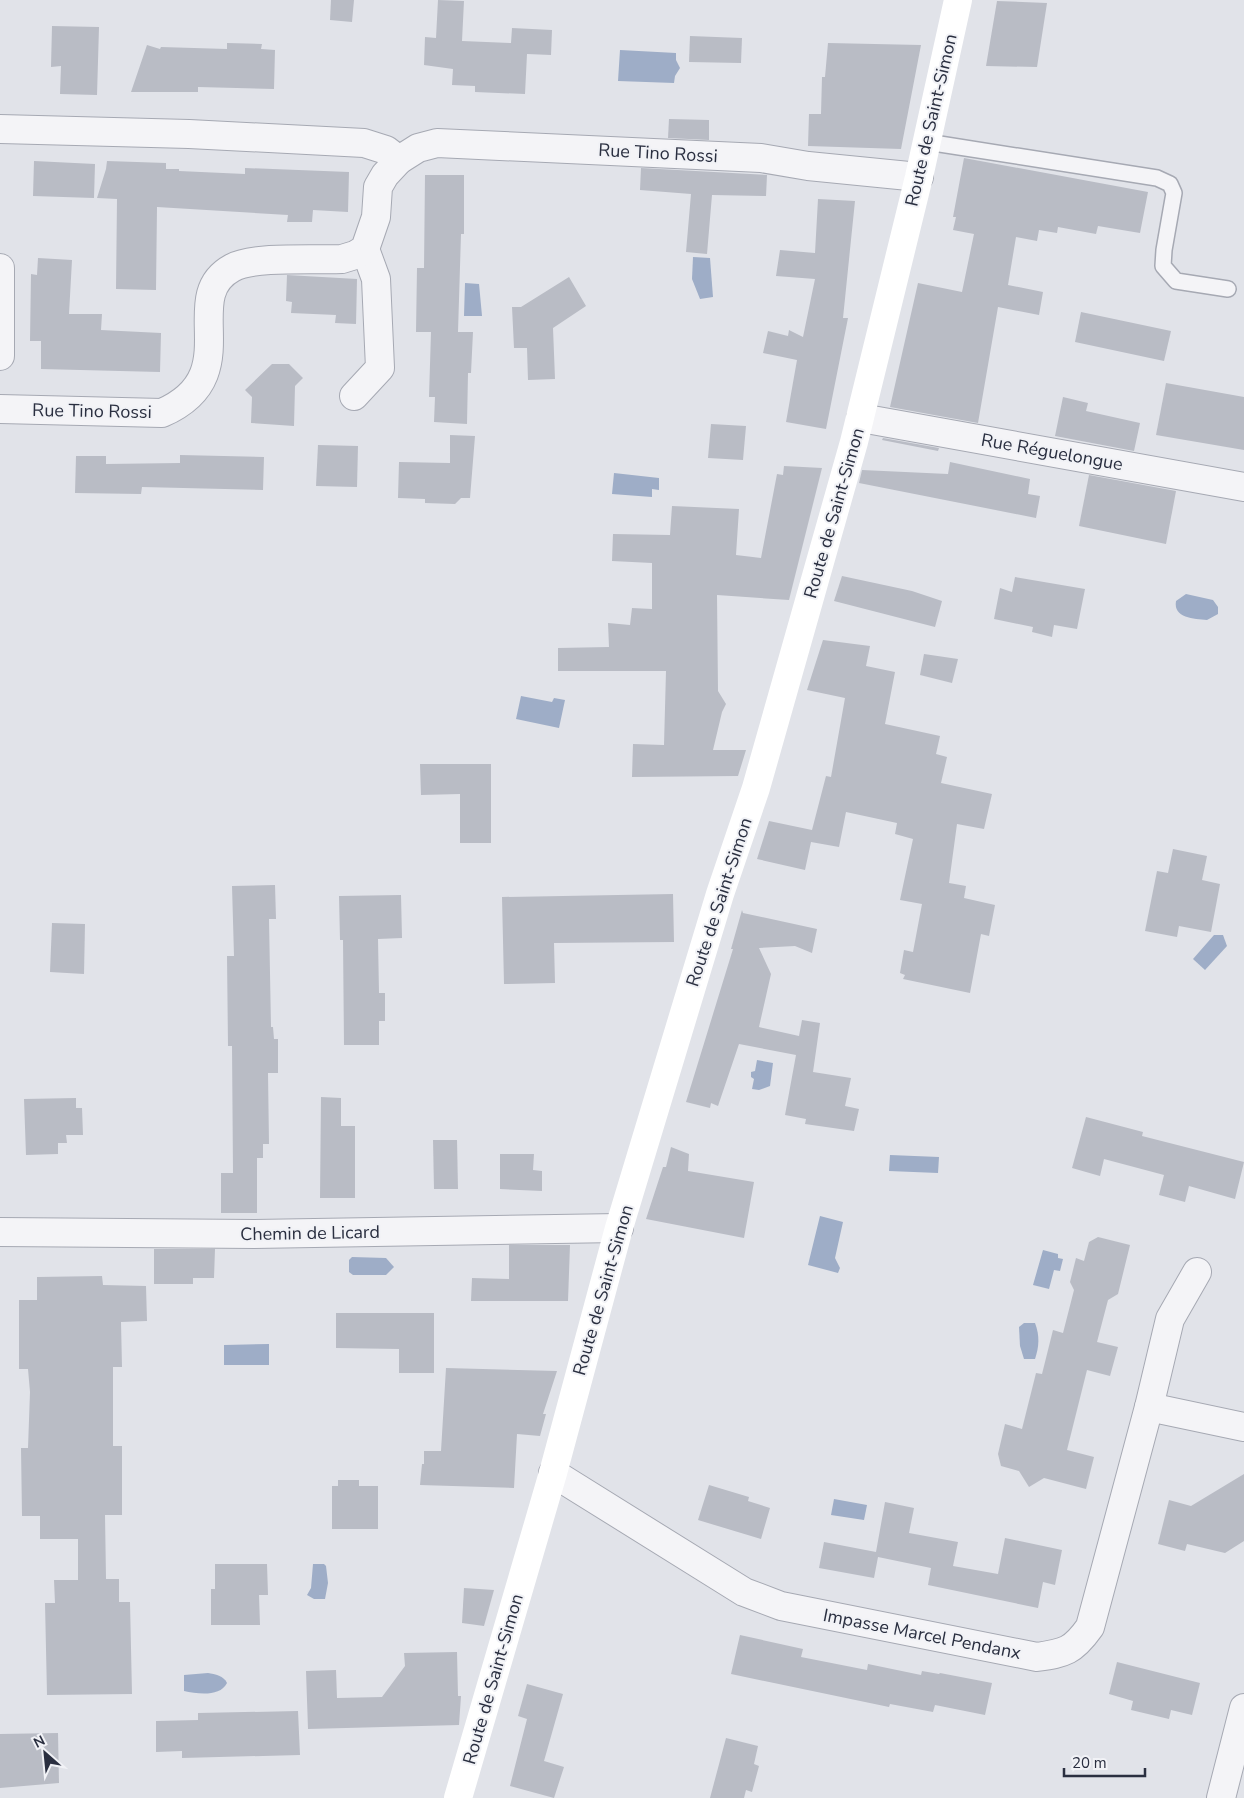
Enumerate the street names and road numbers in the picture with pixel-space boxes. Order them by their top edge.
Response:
street label: Route de Saint-Simon [899,31,963,209]
street label: Rue Tino Rossi [598,138,718,168]
street label: Rue Tino Rossi [32,398,152,424]
street label: Route de Saint-Simon [798,425,870,601]
street label: Rue Réguelongue [979,428,1125,476]
street label: Route de Saint-Simon [680,814,758,990]
street label: Route de Saint-Simon [567,1202,639,1378]
street label: Chemin de Licard [240,1220,380,1246]
street label: Route de Saint-Simon [457,1591,529,1767]
street label: Impasse Marcel Pendanx [821,1603,1023,1665]

